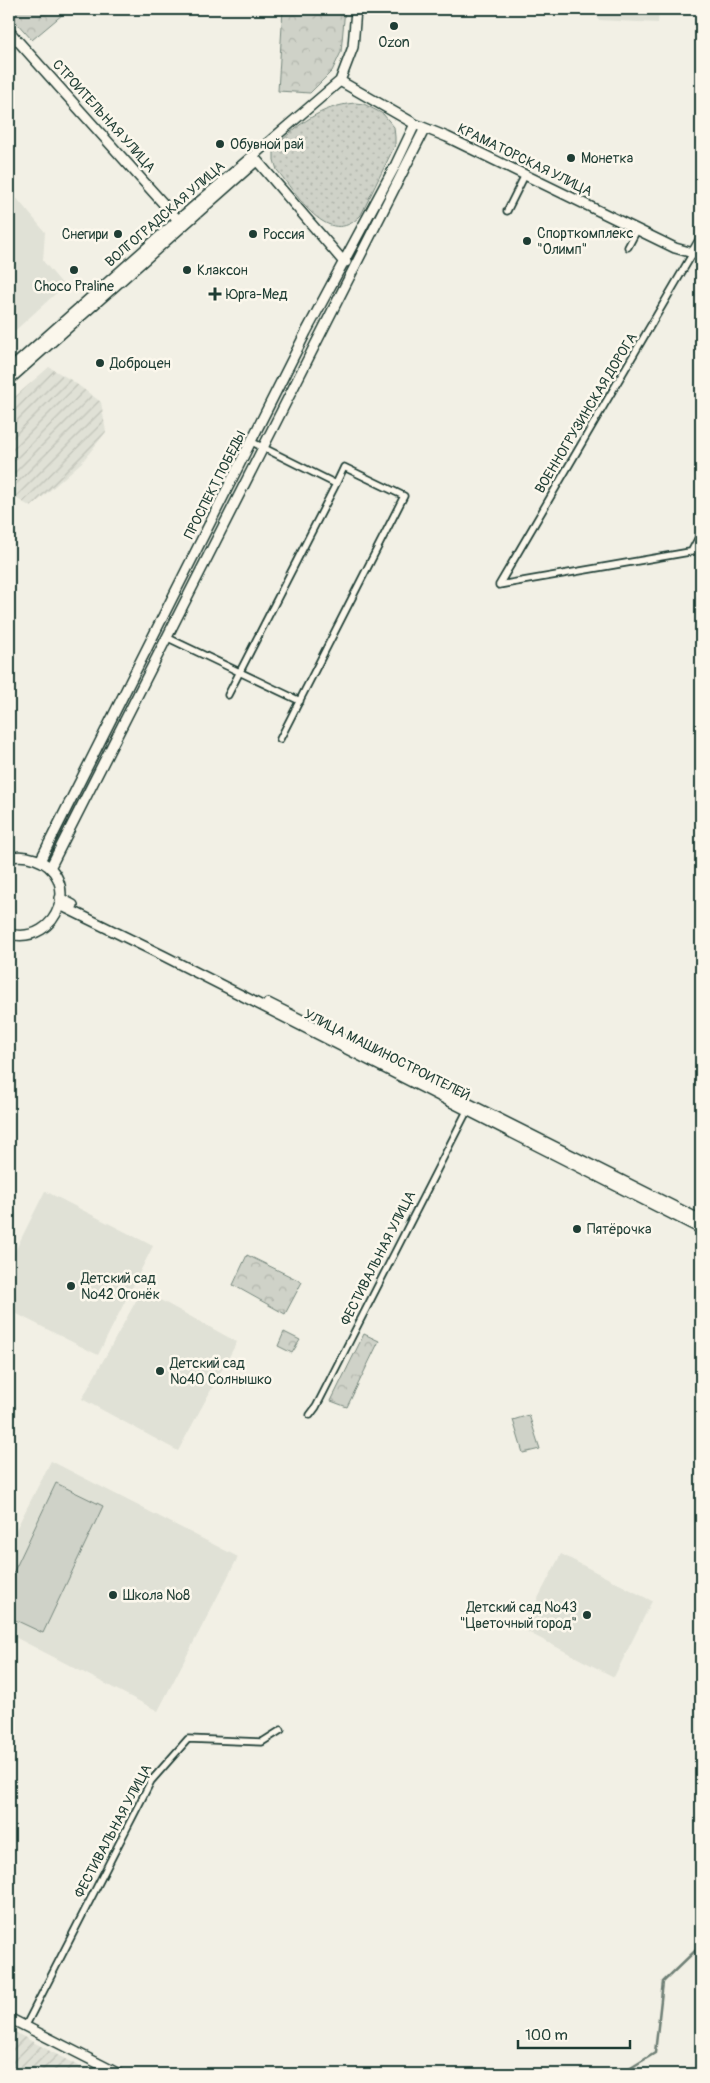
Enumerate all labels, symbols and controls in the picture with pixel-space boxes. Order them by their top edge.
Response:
marker: Ozon [388,20,400,32]
place label: Ozon [378,34,410,51]
street label: СТРОИТЕЛЬНАЯ УЛИЦА [49,56,159,176]
street label: КРАМАТОРСКАЯ УЛИЦА [455,120,595,200]
place label: Обувной рай [230,136,304,153]
marker: Обувной рай [214,138,226,150]
place label: Монетка [581,150,633,167]
marker: Монетка [565,152,577,164]
street label: ВОЛГОГРАДСКАЯ УЛИЦА [102,157,228,271]
place label: Спорткомплекс "Олимп" [537,225,634,258]
place label: Снегири [62,226,108,243]
place label: Россия [263,226,305,243]
marker: Снегири [112,228,124,240]
marker: Россия [247,228,259,240]
marker: Спорткомплекс "Олимп" [521,235,533,247]
place label: Клаксон [197,262,248,279]
marker: Choco Praline [68,264,80,276]
marker: Клаксон [181,264,193,276]
place label: Choco Praline [34,278,114,295]
place label: Юрга-Мед [226,286,288,303]
marker: Юрга-Мед [208,287,222,301]
street label: ВОЕННОГРУЗИНСКАЯ ДОРОГА [531,330,641,496]
place label: Доброцен [109,355,171,372]
marker: Доброцен [94,357,106,369]
street label: ПРОСПЕКТ ПОБЕДЫ [180,428,250,542]
street label: УЛИЦА МАШИНОСТРОИТЕЛЕЙ [301,1006,473,1104]
street label: ФЕСТИВАЛЬНАЯ УЛИЦА [337,1188,419,1328]
place label: Пятёрочка [587,1221,651,1238]
marker: Пятёрочка [571,1223,583,1235]
place label: Детский сад №42 Огонёк [80,1270,160,1303]
marker: Детский сад №42 Огонёк [65,1280,77,1292]
place label: Детский сад №40 Солнышко [169,1355,272,1388]
marker: Детский сад №40 Солнышко [154,1365,166,1377]
place label: Школа №8 [123,1587,190,1604]
marker: Школа №8 [107,1589,119,1601]
place label: Детский сад №43 "Цветочный город" [460,1599,577,1632]
marker: Детский сад №43 "Цветочный город" [581,1609,593,1621]
street label: ФЕСТИВАЛЬНАЯ УЛИЦА [71,1761,155,1901]
scale bar [518,2018,630,2050]
text: 100 m [525,2026,568,2045]

